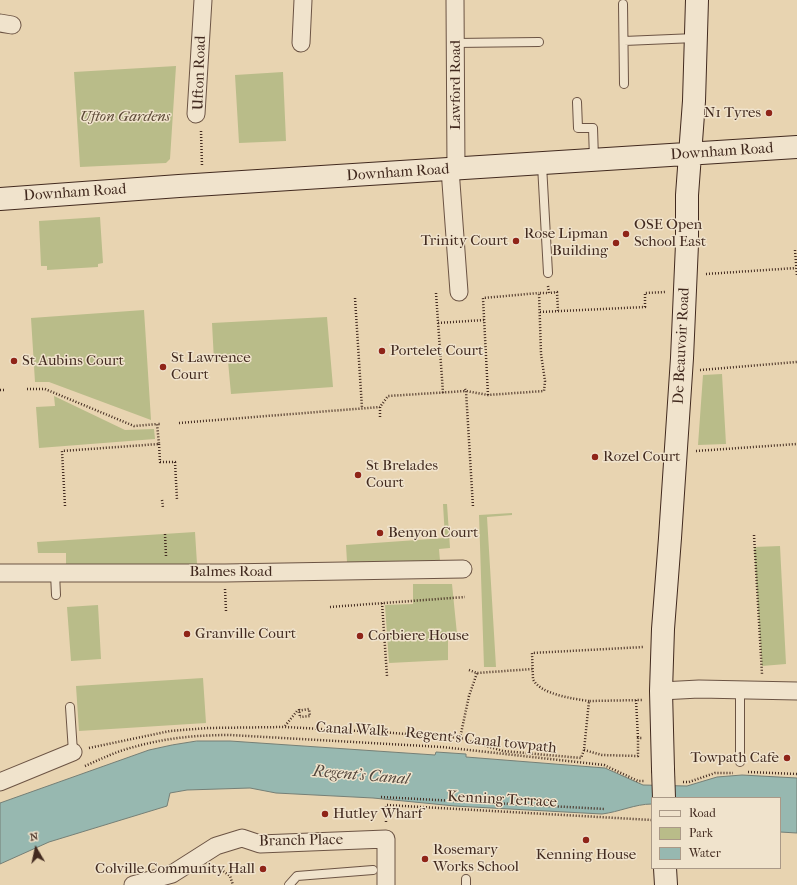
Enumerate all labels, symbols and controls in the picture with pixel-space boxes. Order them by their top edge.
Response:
street label: Ufton Road [190,35,210,111]
street label: Lawford Road [447,40,465,130]
place label: N1 Tyres [704,104,761,122]
park label: Ufton Gardens [80,108,170,126]
marker: N1 Tyres [764,108,774,118]
street label: Downham Road [670,139,774,165]
street label: Downham Road [346,160,450,186]
street label: Downham Road [23,180,127,206]
place label: OSE Open School East [634,216,706,251]
place label: Rose Lipman Building [524,225,608,260]
marker: OSE Open School East [621,229,631,239]
place label: Trinity Court [421,232,508,250]
marker: Trinity Court [511,236,521,246]
marker: Rose Lipman Building [611,238,621,248]
street label: De Beauvoir Road [670,287,694,405]
place label: Portelet Court [390,342,483,360]
marker: Portelet Court [377,346,387,356]
place label: St Lawrence Court [171,349,251,384]
place label: St Aubins Court [22,352,124,370]
marker: St Aubins Court [9,356,19,366]
marker: St Lawrence Court [158,362,168,372]
place label: Rozel Court [603,448,680,466]
marker: Rozel Court [590,452,600,462]
place label: St Brelades Court [366,457,438,492]
marker: St Brelades Court [353,470,363,480]
place label: Benyon Court [388,524,478,542]
marker: Benyon Court [375,528,385,538]
street label: Balmes Road [190,563,272,581]
place label: Granville Court [195,625,296,643]
place label: Corbiere House [368,627,469,645]
marker: Granville Court [182,629,192,639]
marker: Corbiere House [355,631,365,641]
street label: Canal Walk [315,719,389,741]
street label: Regent's Canal towpath [404,724,558,758]
place label: Towpath Cafe [691,749,779,767]
marker: Towpath Cafe [782,753,792,763]
water label: Regent's Canal [312,762,410,790]
street label: Kenning Terrace [447,788,557,812]
legend [651,797,781,869]
place label: Hutley Wharf [333,805,422,823]
text: Road [689,806,716,820]
marker: Hutley Wharf [320,809,330,819]
text: Park [689,826,713,840]
north arrow [16,829,56,869]
text: N [29,830,39,844]
street label: Branch Place [259,831,343,851]
marker: Kenning House [581,835,591,845]
place label: Rosemary Works School [433,841,519,876]
place label: Kenning House [536,846,636,864]
text: Water [689,846,721,860]
marker: Rosemary Works School [420,854,430,864]
place label: Colville Community Hall [95,860,255,878]
marker: Colville Community Hall [258,864,268,874]

